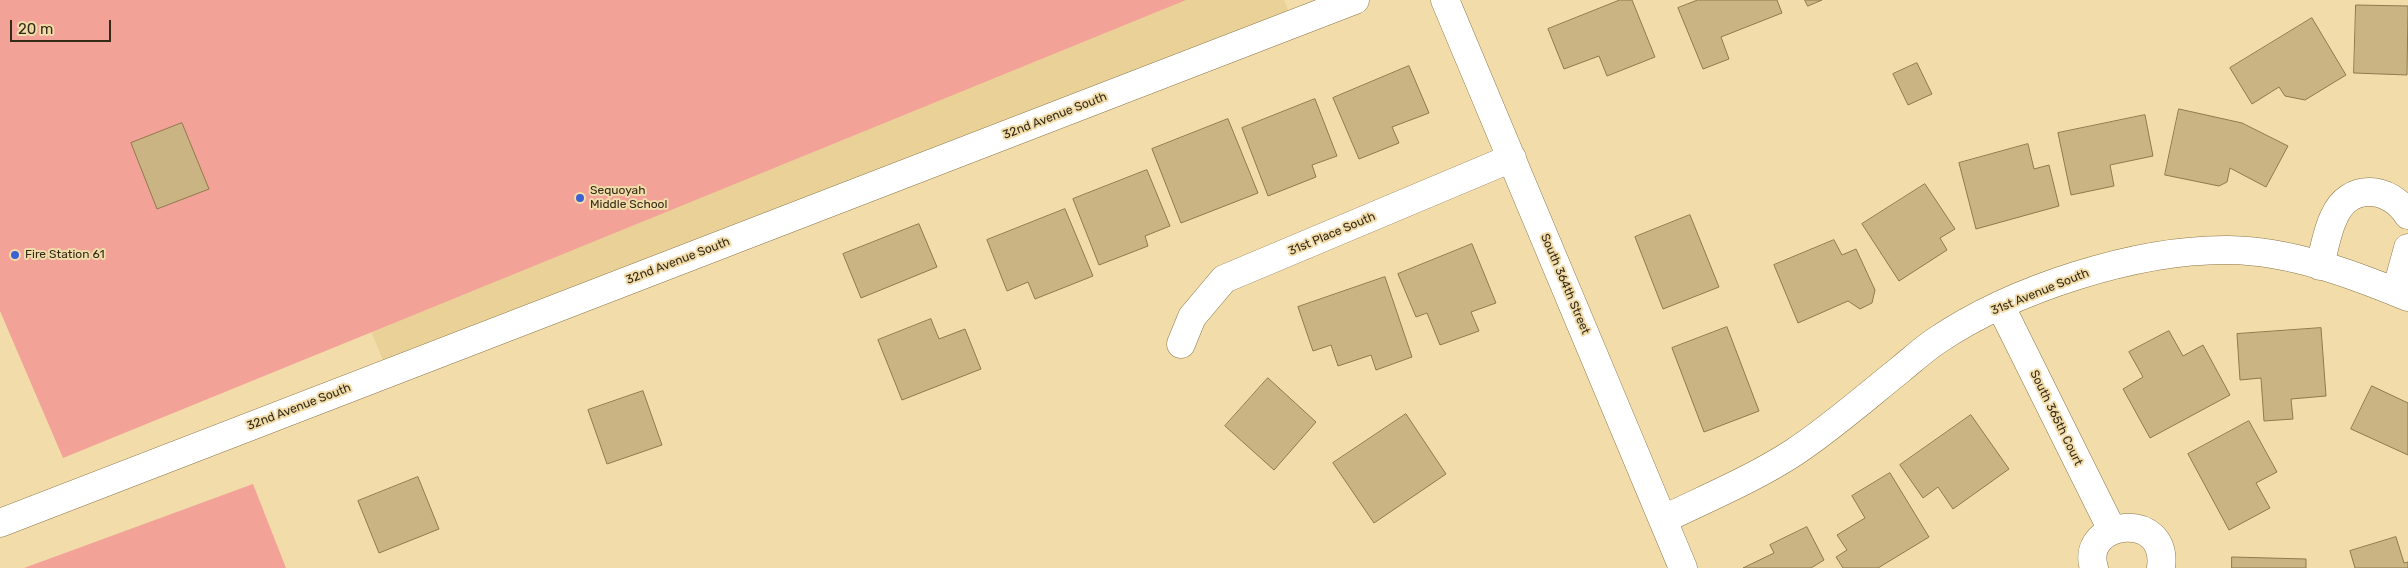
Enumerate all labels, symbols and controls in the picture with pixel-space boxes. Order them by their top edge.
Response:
scale bar [12,10,114,42]
text: 20 m [18,20,53,38]
street label: 32nd Avenue South [1001,90,1109,142]
place label: Sequoyah Middle School [590,184,667,212]
marker: Sequoyah Middle School [574,192,586,204]
street label: 31st Place South [1286,209,1378,259]
street label: South 364th Street [1537,231,1593,337]
street label: 32nd Avenue South [624,235,732,287]
place label: Fire Station 61 [25,248,105,262]
marker: Fire Station 61 [9,249,21,261]
street label: 31st Avenue South [1989,266,2091,318]
street label: South 365th Court [2027,368,2085,468]
street label: 32nd Avenue South [245,381,353,433]

